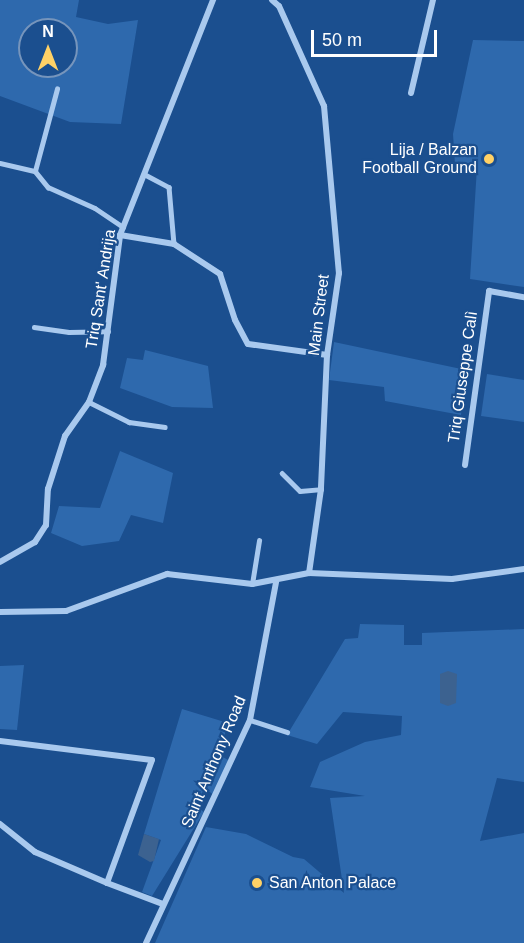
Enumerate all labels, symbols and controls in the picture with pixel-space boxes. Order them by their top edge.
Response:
north arrow [18,18,78,78]
scale bar [314,18,440,56]
text: N [42,23,54,40]
text: 50 m [322,30,362,50]
place label: Lija / Balzan Football Ground [362,140,477,178]
marker: Lija / Balzan Football Ground [482,152,496,166]
street label: Triq Sant' Andrija [82,227,120,351]
street label: Main Street [304,273,334,357]
street label: Triq Giuseppe Calì [444,310,482,444]
street label: Saint Anthony Road [177,693,251,831]
place label: San Anton Palace [269,873,397,893]
marker: San Anton Palace [250,876,264,890]

